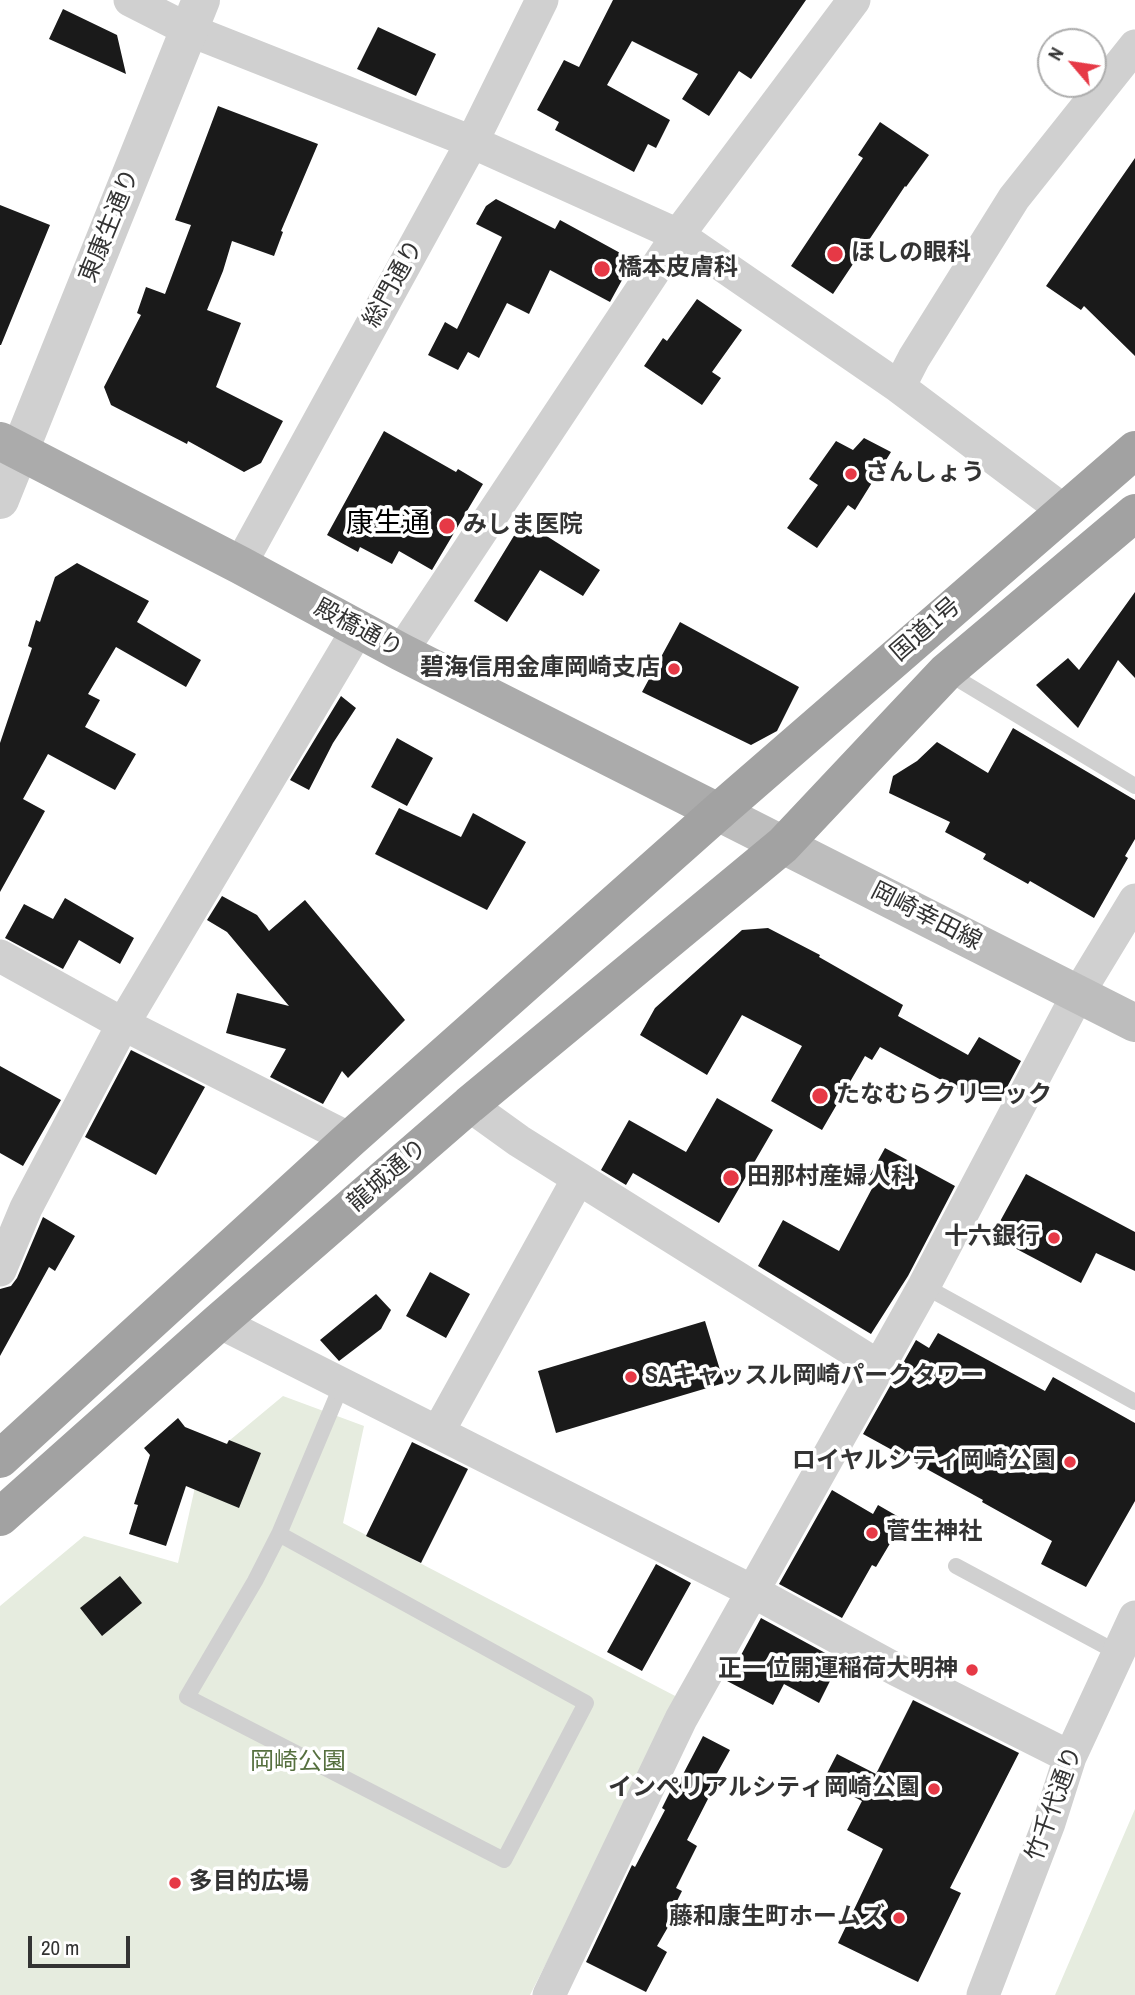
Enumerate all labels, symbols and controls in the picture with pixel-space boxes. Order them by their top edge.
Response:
north arrow [1037,28,1107,98]
text: N [1041,43,1069,65]
street label: 東康生通り [74,165,146,287]
street label: 総門通り [358,235,430,333]
place label: ほしの眼科 [851,240,971,268]
marker: ほしの眼科 [825,244,845,264]
place label: 橋本皮膚科 [618,255,738,283]
marker: 橋本皮膚科 [592,259,612,279]
place label: さんしょう [865,460,985,488]
marker: さんしょう [843,466,859,482]
district label: 康生通 [346,507,430,541]
place label: みしま医院 [463,512,583,540]
marker: みしま医院 [437,516,457,536]
street label: 国道1号 [885,592,967,668]
street label: 殿橋通り [309,594,407,664]
place label: 碧海信用金庫岡崎支店 [420,655,660,683]
marker: 碧海信用金庫岡崎支店 [666,661,682,677]
street label: 岡崎幸田線 [866,877,986,957]
place label: たなむらクリニック [836,1082,1052,1110]
marker: たなむらクリニック [810,1086,830,1106]
street label: 龍城通り [342,1134,434,1218]
place label: 田那村産婦人科 [747,1164,915,1192]
marker: 田那村産婦人科 [721,1168,741,1188]
place label: 十六銀行 [944,1224,1040,1252]
marker: 十六銀行 [1046,1230,1062,1246]
place label: SAキャッスル岡崎パークタワー [645,1363,984,1391]
marker: SAキャッスル岡崎パークタワー [623,1369,639,1385]
place label: ロイヤルシティ岡崎公園 [792,1448,1056,1476]
marker: ロイヤルシティ岡崎公園 [1062,1454,1078,1470]
place label: 菅生神社 [886,1519,982,1547]
marker: 菅生神社 [864,1525,880,1541]
place label: 正一位開運稲荷大明神 [718,1656,958,1684]
marker: 正一位開運稲荷大明神 [964,1662,980,1678]
street label: 竹千代通り [1021,1743,1089,1865]
park label: 岡崎公園 [250,1749,346,1777]
place label: インペリアルシティ岡崎公園 [608,1775,920,1803]
marker: インペリアルシティ岡崎公園 [926,1781,942,1797]
place label: 多目的広場 [189,1869,309,1897]
marker: 多目的広場 [167,1875,183,1891]
place label: 藤和康生町ホームズ [669,1904,885,1932]
marker: 藤和康生町ホームズ [891,1910,907,1926]
scale bar [32,1922,133,1966]
text: 20 m [41,1933,79,1962]

